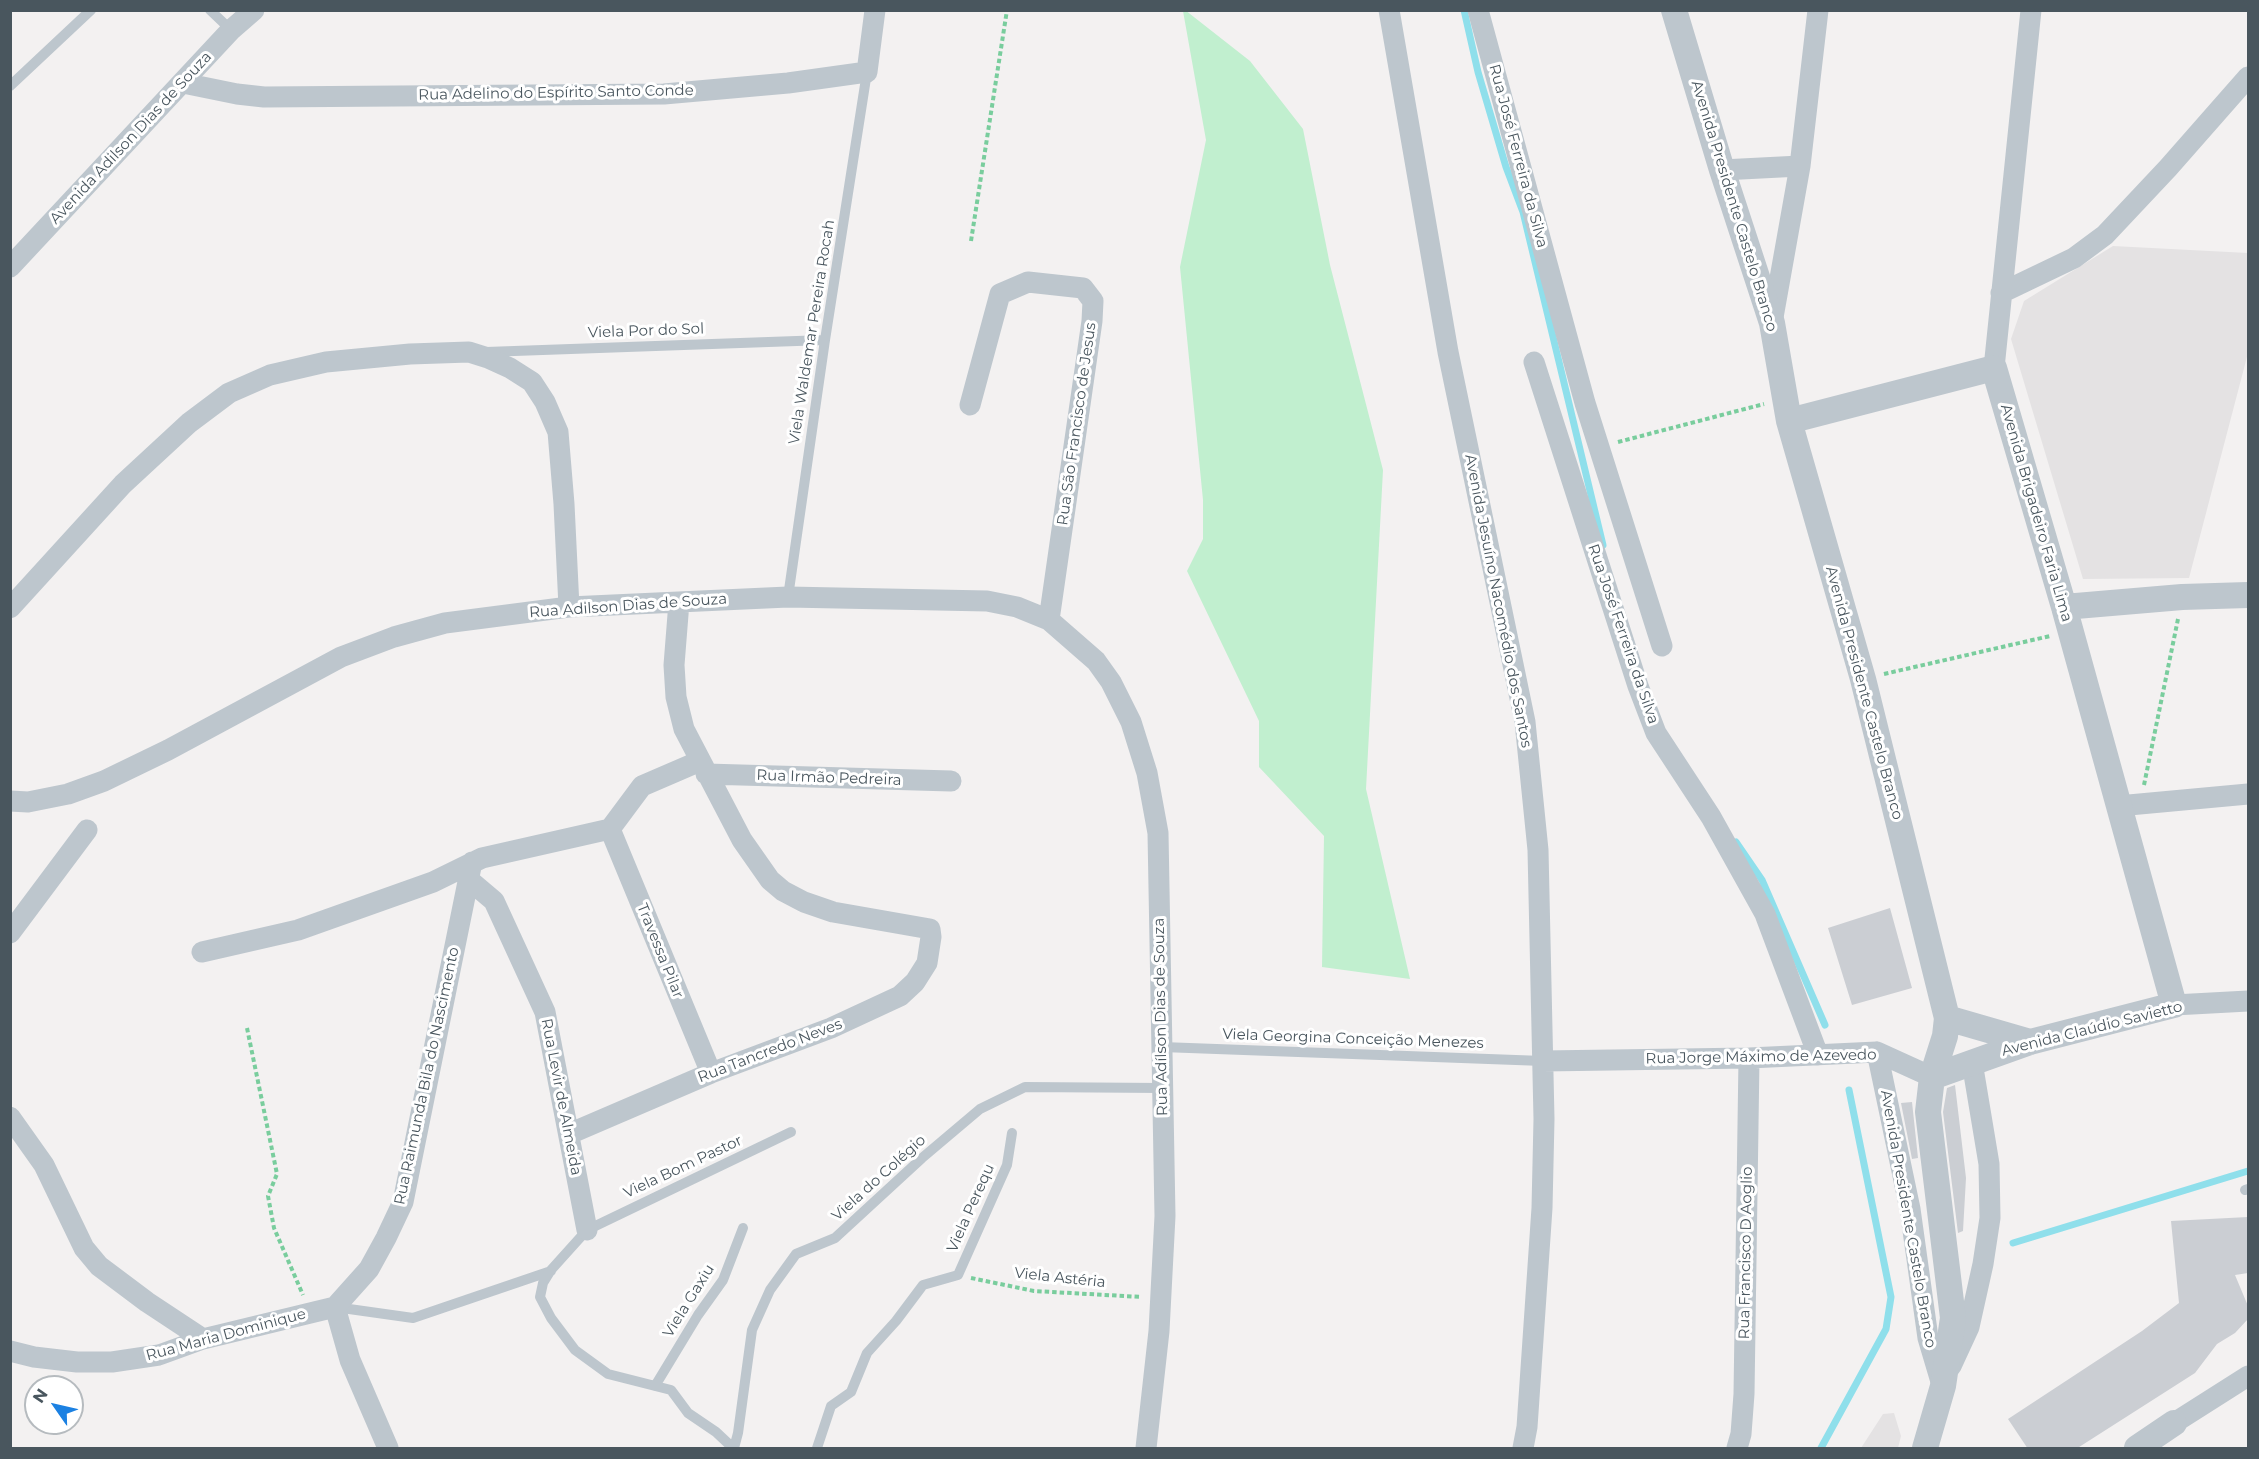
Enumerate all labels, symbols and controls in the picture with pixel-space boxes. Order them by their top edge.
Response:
street label: Avenida Adilson Dias de Souza [46,48,216,228]
street label: Rua José Ferreira da Silva [1485,62,1551,250]
street label: Avenida Presidente Castelo Branco [1687,78,1781,334]
street label: Rua Adelino do Espírito Santo Conde [418,82,694,104]
street label: Viela Waldemar Pereira Rocah [785,218,839,446]
street label: Viela Por do Sol [588,320,704,342]
street label: Rua São Francisco de Jesus [1054,321,1100,527]
street label: Avenida Brigadeiro Faria Lima [1996,402,2076,624]
street label: Avenida Jesuíno Nacomédio dos Santos [1461,453,1535,749]
street label: Rua José Ferreira da Silva [1584,542,1662,726]
street label: Avenida Presidente Castelo Branco [1821,564,1907,822]
street label: Rua Adilson Dias de Souza [528,590,728,622]
street label: Rua Irmão Pedreira [756,766,902,790]
street label: Travessa Pilar [633,901,687,1001]
street label: Rua Adílson Dias de Souza [1150,918,1172,1116]
street label: Rua Raimunda Bila do Nascimento [391,945,463,1207]
street label: Avenida Claúdio Savietto [2000,998,2184,1060]
street label: Rua Tancredo Neves [695,1015,845,1087]
street label: Rua Levir de Almeida [537,1017,585,1177]
street label: Viela Georgina Conceição Menezes [1222,1025,1484,1053]
street label: Rua Jorge Máximo de Azevedo [1645,1046,1877,1068]
street label: Avenida Presidente Castelo Branco [1876,1089,1940,1349]
street label: Viela do Colégio [828,1131,930,1225]
street label: Viela Bom Pastor [621,1132,745,1202]
street label: Viela Perequ [943,1161,999,1255]
street label: Rua Francisco D Aoglio [1735,1166,1757,1340]
street label: Viela Gaxiu [659,1261,719,1341]
street label: Viela Astéria [1013,1264,1107,1292]
street label: Rua Maria Dominique [144,1305,308,1365]
north arrow [24,1375,84,1435]
text: N [29,1385,52,1406]

